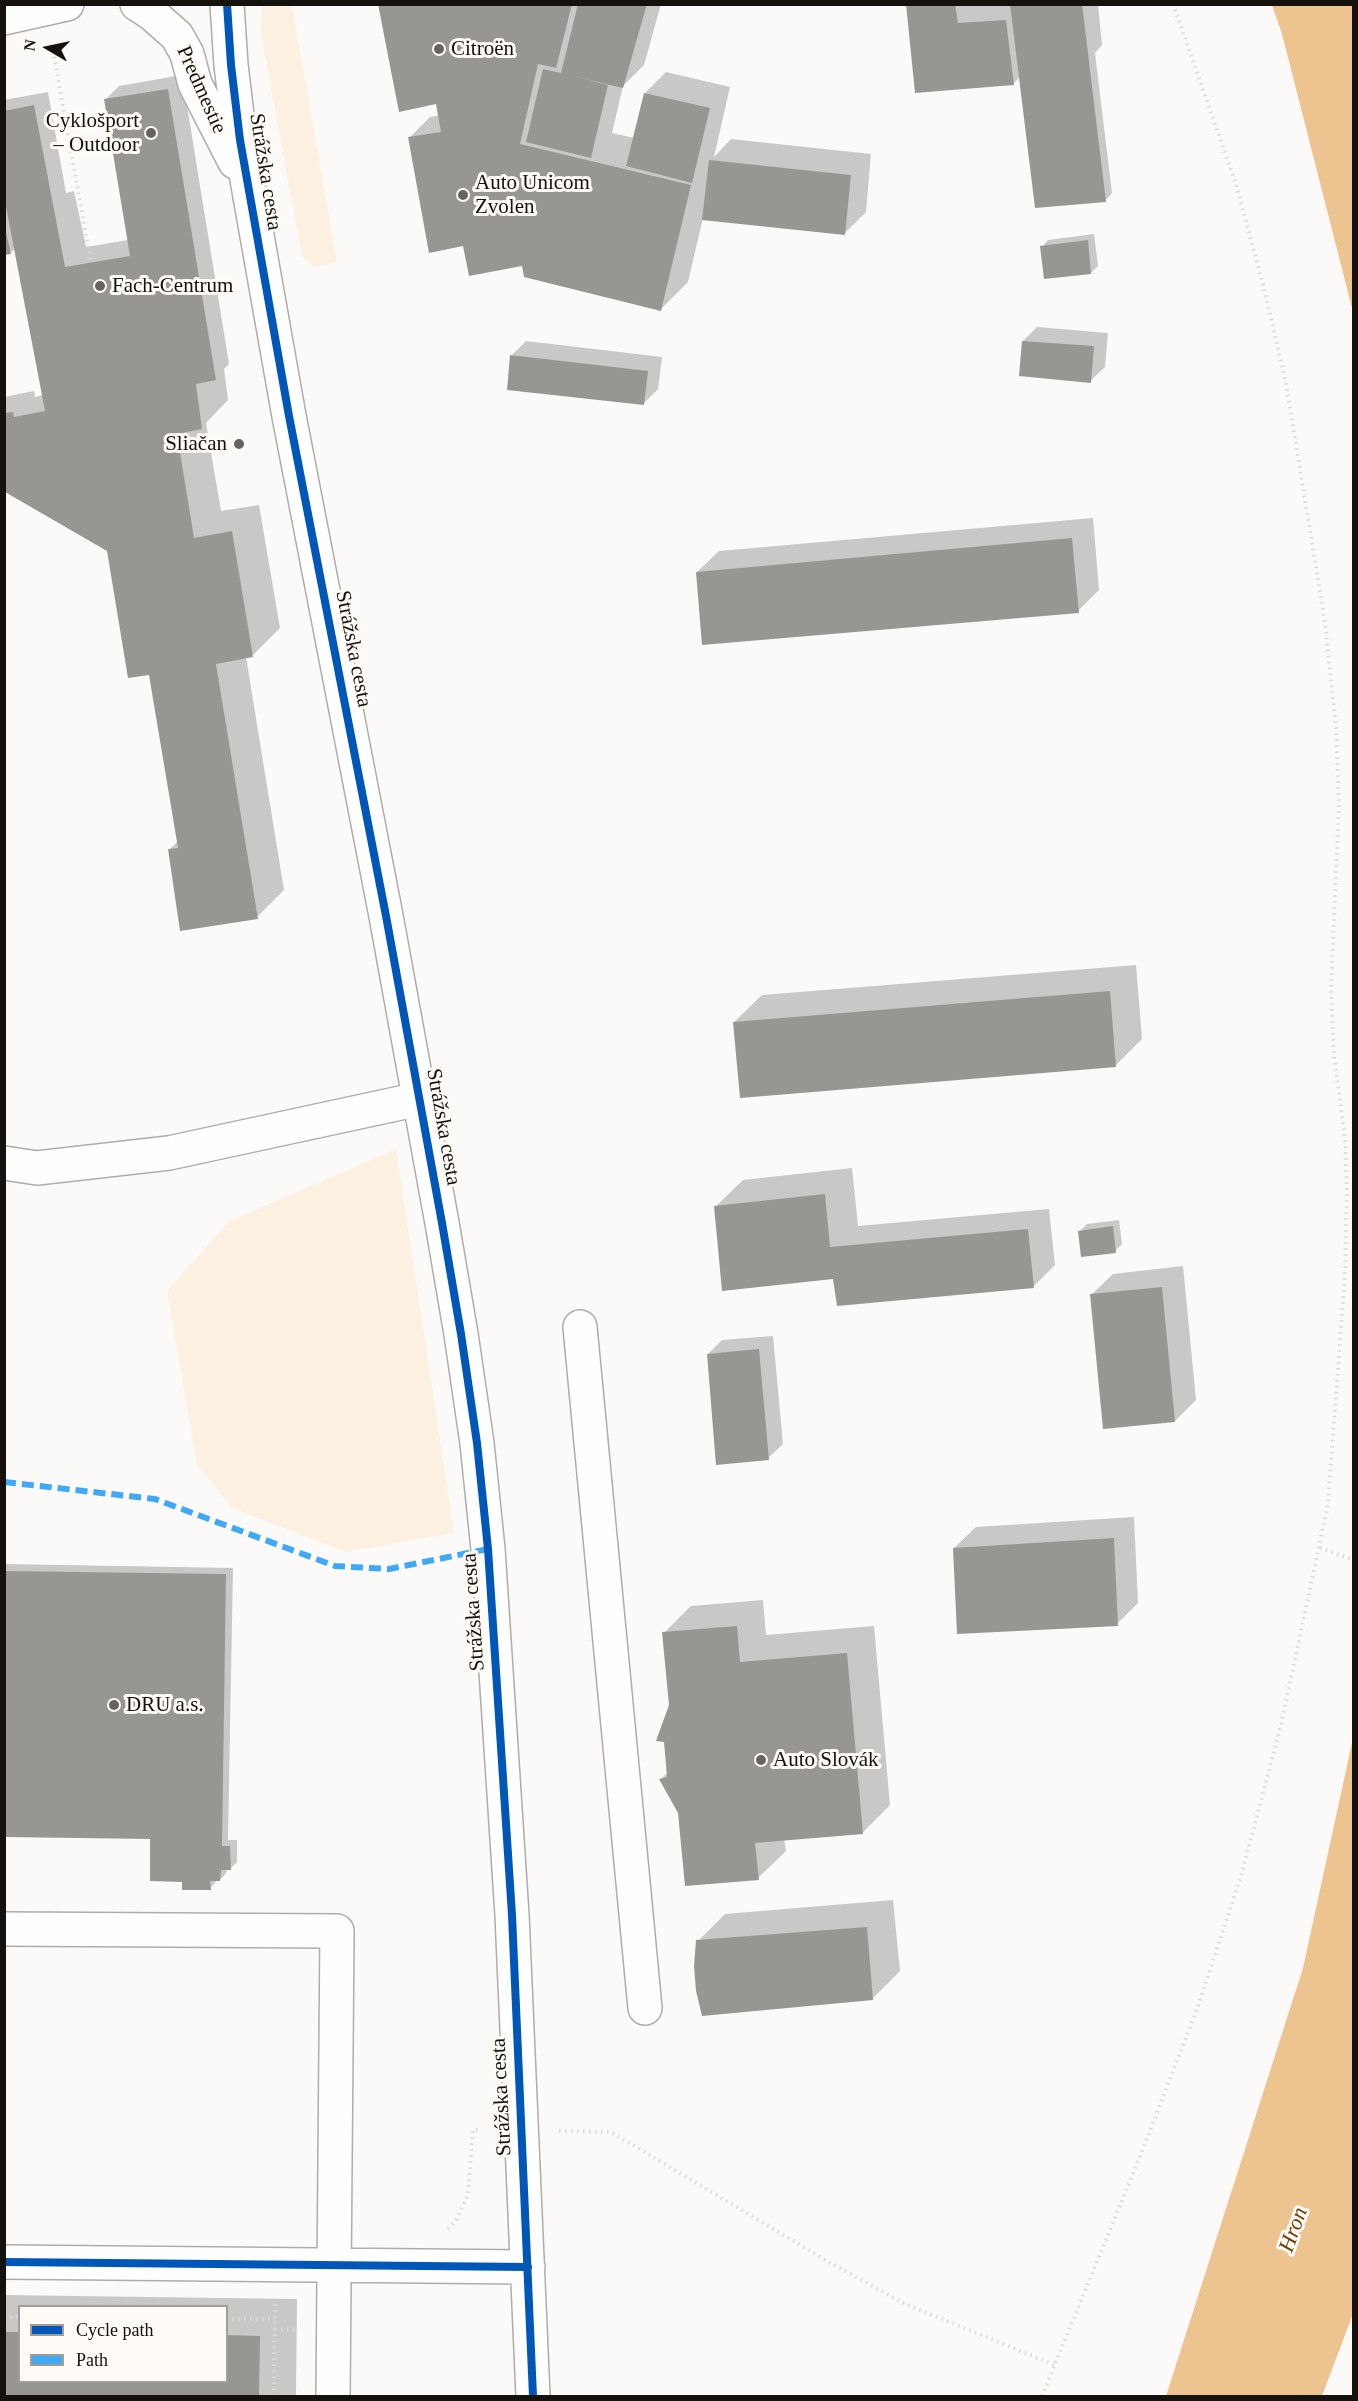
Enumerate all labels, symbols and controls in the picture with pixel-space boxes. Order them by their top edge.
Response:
north arrow [18,18,78,78]
place label: Citroën [451,36,514,62]
text: N [20,38,39,52]
street label: Predmestie [171,42,231,138]
marker: Citroën [432,42,446,56]
place label: Cyklošport – Outdoor [46,108,139,158]
street label: Strážska cesta [243,112,287,232]
marker: Cyklošport – Outdoor [144,126,158,140]
place label: Auto Unicom Zvolen [475,170,590,220]
marker: Auto Unicom Zvolen [456,188,470,202]
place label: Fach-Centrum [112,273,233,299]
marker: Fach-Centrum [93,279,107,293]
place label: Sliačan [165,431,227,457]
marker: Sliačan [232,437,246,451]
street label: Strážska cesta [329,589,377,709]
street label: Strážska cesta [420,1067,466,1187]
street label: Strážska cesta [457,1552,491,1672]
place label: DRU a.s. [126,1692,204,1718]
marker: DRU a.s. [107,1698,121,1712]
place label: Auto Slovák [773,1747,879,1773]
marker: Auto Slovák [754,1753,768,1767]
street label: Strážska cesta [486,2037,518,2157]
water label: Hron [1274,2204,1314,2256]
legend [18,2305,228,2383]
text: Cycle path [76,2320,153,2340]
text: Path [76,2350,108,2370]

